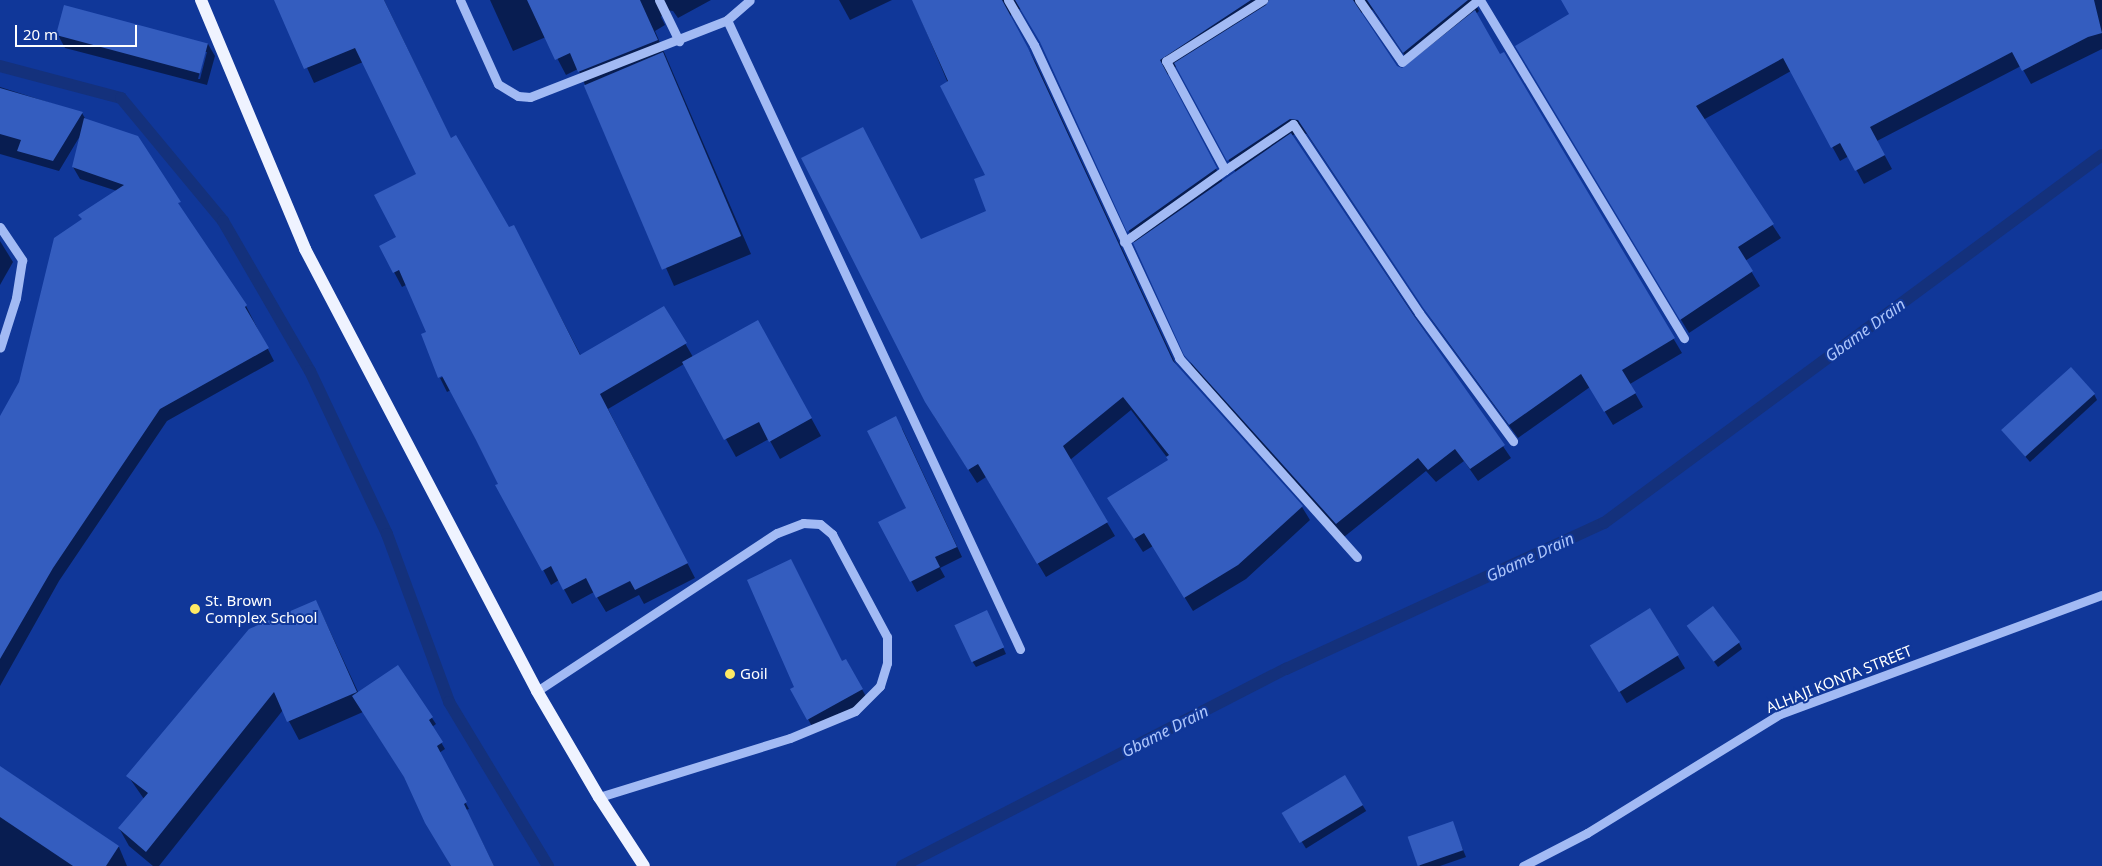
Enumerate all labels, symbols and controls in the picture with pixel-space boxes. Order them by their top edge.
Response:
scale bar [18,15,140,47]
text: 20 m [23,24,58,44]
water label: Gbame Drain [1821,294,1909,366]
water label: Gbame Drain [1483,528,1577,586]
place label: St. Brown Complex School [205,591,317,626]
marker: St. Brown Complex School [189,603,201,615]
street label: ALHAJI KONTA STREET [1763,641,1915,717]
place label: Goil [740,665,768,683]
marker: Goil [724,668,736,680]
water label: Gbame Drain [1119,701,1211,761]

